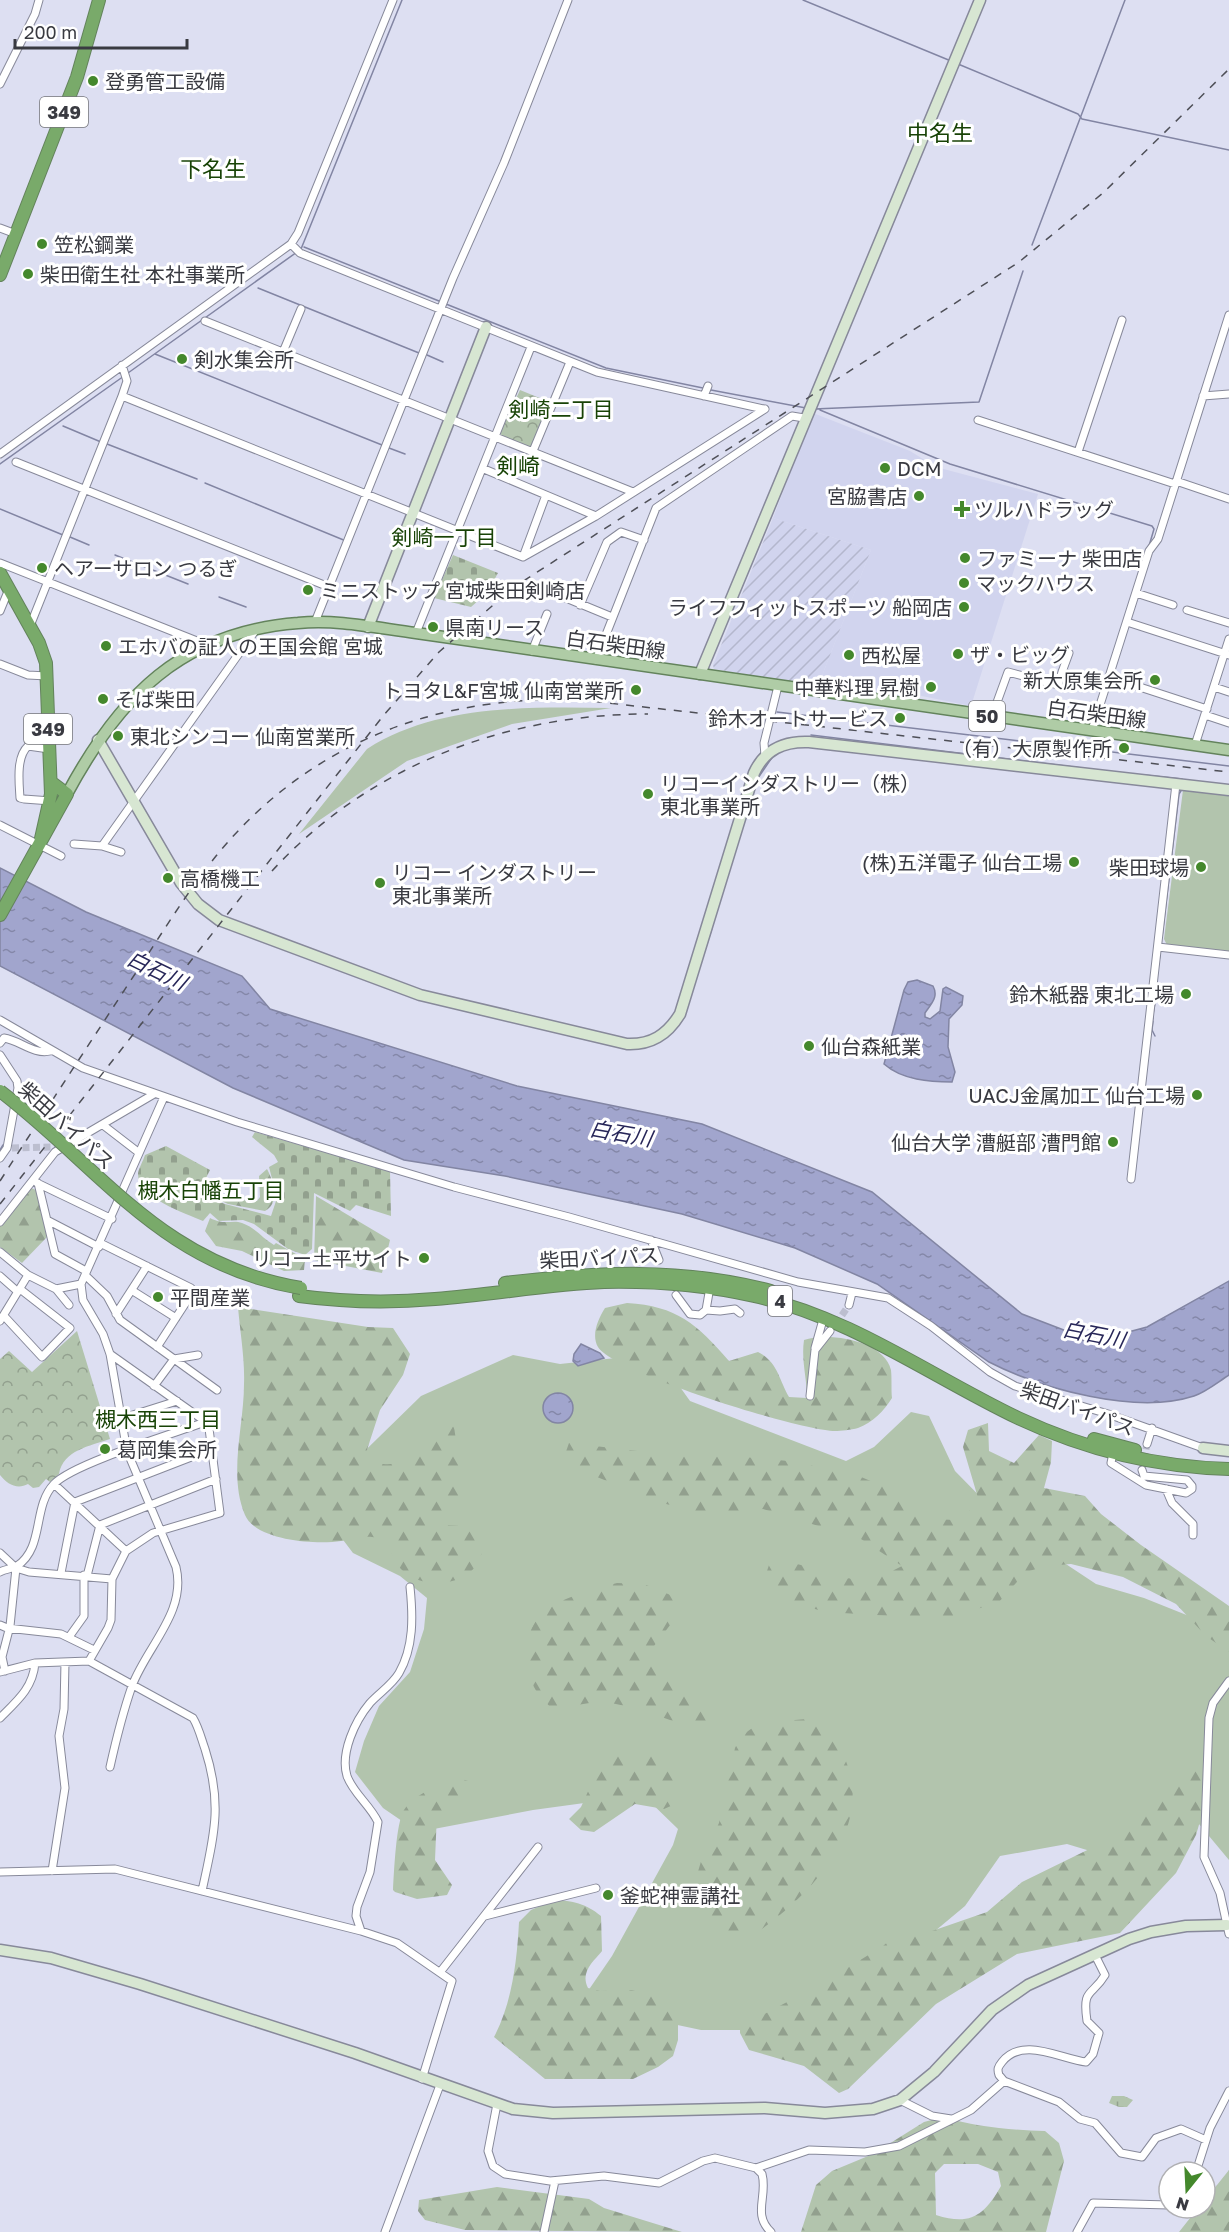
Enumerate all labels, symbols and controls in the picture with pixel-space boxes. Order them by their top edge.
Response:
scale bar [15,12,188,50]
text: 200 m [24,21,77,43]
place label: 登勇管工設備 [105,69,225,93]
marker: 登勇管工設備 [86,74,100,88]
road number: 349 [40,97,88,127]
district label: 中名生 [907,119,973,146]
district label: 下名生 [180,155,246,182]
place label: 笠松鋼業 [54,232,134,256]
marker: 笠松鋼業 [35,237,49,251]
place label: 柴田衛生社 本社事業所 [40,262,245,286]
marker: 柴田衛生社 本社事業所 [21,267,35,281]
place label: 剣水集会所 [194,347,294,371]
marker: 剣水集会所 [175,352,189,366]
district label: 剣崎二丁目 [509,396,614,422]
district label: 剣崎 [496,452,540,479]
place label: DCM [897,456,942,480]
marker: DCM [878,461,892,475]
place label: 宮脇書店 [827,484,907,508]
marker: 宮脇書店 [912,489,926,503]
place label: ツルハドラッグ [974,497,1114,521]
marker: ツルハドラッグ [955,502,969,516]
district label: 剣崎一丁目 [392,524,497,550]
place label: ファミーナ 柴田店 [977,546,1142,570]
marker: ファミーナ 柴田店 [958,551,972,565]
place label: ヘアーサロン つるぎ [54,556,237,580]
marker: ヘアーサロン つるぎ [35,561,49,575]
place label: マックハウス [976,571,1095,595]
marker: マックハウス [957,576,971,590]
place label: ミニストップ 宮城柴田剣崎店 [320,578,585,602]
marker: ミニストップ 宮城柴田剣崎店 [301,583,315,597]
place label: ライフフィットスポーツ 船岡店 [668,595,952,619]
marker: ライフフィットスポーツ 船岡店 [957,600,971,614]
place label: 県南リース [445,615,544,639]
marker: 県南リース [426,620,440,634]
street label: 白石柴田線 [565,625,667,663]
place label: エホバの証人の王国会館 宮城 [118,634,383,658]
marker: エホバの証人の王国会館 宮城 [99,639,113,653]
place label: ザ・ビッグ [970,642,1070,666]
place label: 西松屋 [861,643,921,667]
marker: ザ・ビッグ [951,647,965,661]
marker: 西松屋 [842,648,856,662]
place label: 新大原集会所 [1023,668,1143,692]
marker: 新大原集会所 [1148,673,1162,687]
place label: 中華料理 昇樹 [794,675,919,699]
place label: トヨタL&F宮城 仙南営業所 [382,678,624,702]
marker: 中華料理 昇樹 [924,680,938,694]
marker: トヨタL&F宮城 仙南営業所 [629,683,643,697]
place label: そば柴田 [115,687,195,711]
marker: そば柴田 [96,692,110,706]
street label: 白石柴田線 [1046,694,1148,732]
road number: 50 [969,701,1005,731]
place label: 鈴木オートサービス [708,706,888,730]
marker: 鈴木オートサービス [893,711,907,725]
road number: 349 [24,714,72,744]
place label: 東北シンコー 仙南営業所 [130,724,355,748]
marker: 東北シンコー 仙南営業所 [111,729,125,743]
place label: （有）大原製作所 [952,736,1112,760]
marker: （有）大原製作所 [1117,741,1131,755]
place label: リコーインダストリー（株） 東北事業所 [660,771,920,818]
marker: リコーインダストリー（株） 東北事業所 [641,787,655,801]
place label: (株)五洋電子 仙台工場 [862,850,1062,874]
marker: (株)五洋電子 仙台工場 [1067,855,1081,869]
place label: 柴田球場 [1109,855,1189,879]
place label: リコー インダストリー 東北事業所 [392,860,597,907]
marker: 柴田球場 [1194,860,1208,874]
place label: 高橋機工 [180,866,260,890]
marker: 高橋機工 [161,871,175,885]
marker: リコー インダストリー 東北事業所 [373,876,387,890]
water label: 白石川 [123,945,193,996]
place label: 鈴木紙器 東北工場 [1009,982,1174,1006]
marker: 鈴木紙器 東北工場 [1179,987,1193,1001]
place label: 仙台森紙業 [821,1034,921,1058]
marker: 仙台森紙業 [802,1039,816,1053]
street label: 柴田バイパス [15,1076,119,1174]
place label: UACJ金属加工 仙台工場 [968,1083,1185,1107]
marker: UACJ金属加工 仙台工場 [1190,1088,1204,1102]
water label: 白石川 [588,1115,656,1152]
place label: 仙台大学 漕艇部 漕門館 [891,1130,1101,1154]
marker: 仙台大学 漕艇部 漕門館 [1106,1135,1120,1149]
district label: 槻木白幡五丁目 [138,1177,285,1203]
street label: 柴田バイパス [539,1242,659,1272]
place label: リコー土平サイト [252,1246,412,1270]
marker: リコー土平サイト [417,1251,431,1265]
place label: 平間産業 [170,1285,250,1309]
road number: 4 [768,1286,792,1316]
marker: 平間産業 [151,1290,165,1304]
water label: 白石川 [1061,1315,1129,1353]
street label: 柴田バイパス [1018,1376,1138,1440]
district label: 槻木西三丁目 [95,1406,221,1432]
place label: 葛岡集会所 [117,1437,217,1461]
marker: 葛岡集会所 [98,1442,112,1456]
place label: 釜蛇神霊講社 [620,1883,740,1907]
marker: 釜蛇神霊講社 [601,1888,615,1902]
north arrow [1157,2160,1217,2220]
text: N [1173,2193,1191,2216]

